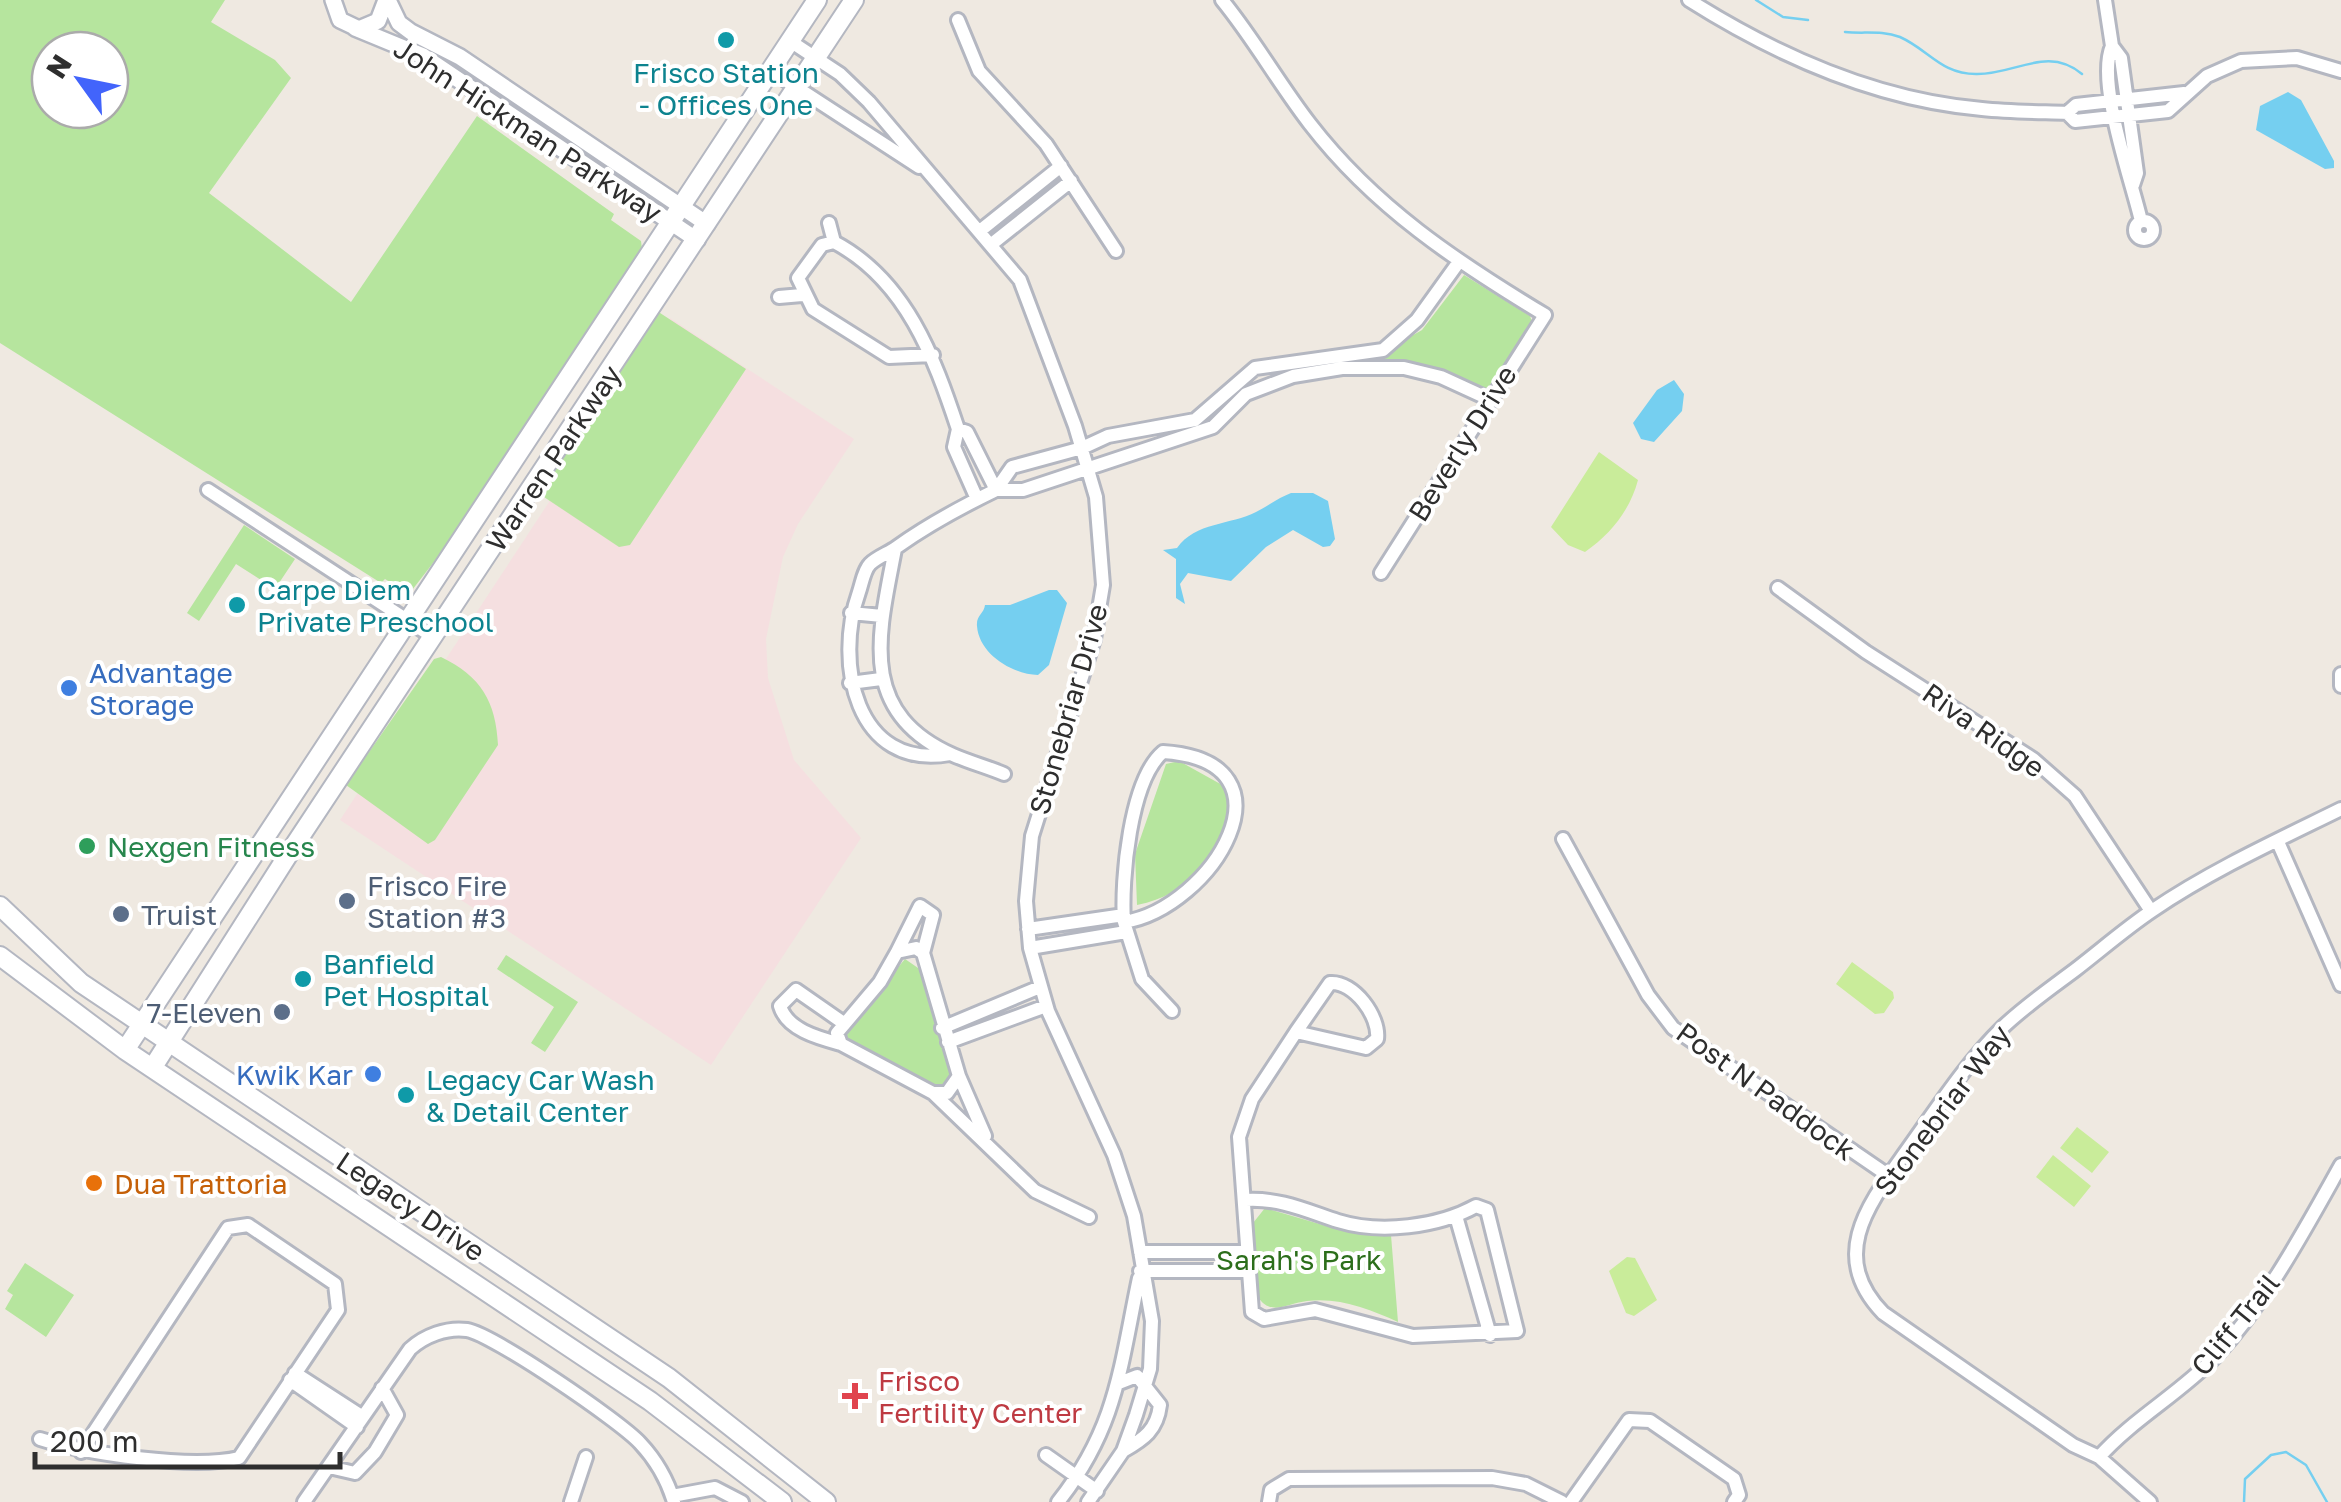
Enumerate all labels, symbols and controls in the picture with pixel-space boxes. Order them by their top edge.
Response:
marker: Frisco Station - Offices One [715,29,737,51]
north arrow [30,30,130,130]
street label: John Hickman Parkway [388,31,668,229]
text: N [39,48,78,84]
place label: Frisco Station - Offices One [633,56,819,121]
street label: Warren Parkway [478,358,628,557]
street label: Beverly Drive [1401,359,1523,527]
place label: Carpe Diem Private Preschool [257,573,494,638]
marker: Carpe Diem Private Preschool [226,594,248,616]
street label: Stonebriar Drive [1022,600,1114,818]
place label: Advantage Storage [89,656,233,721]
street label: Riva Ridge [1917,676,2051,784]
marker: Advantage Storage [58,677,80,699]
place label: Nexgen Fitness [107,830,315,863]
marker: Nexgen Fitness [76,835,98,857]
place label: Frisco Fire Station #3 [367,869,507,934]
marker: Frisco Fire Station #3 [336,890,358,912]
place label: Truist [141,898,217,931]
marker: Truist [110,903,132,925]
place label: Banfield Pet Hospital [323,947,489,1012]
marker: Banfield Pet Hospital [292,968,314,990]
place label: 7-Eleven [146,996,262,1029]
marker: 7-Eleven [271,1001,293,1023]
street label: Post N Paddock [1670,1015,1862,1167]
street label: Stonebriar Way [1867,1018,2017,1202]
place label: Kwik Kar [236,1058,353,1091]
marker: Kwik Kar [362,1063,384,1085]
place label: Legacy Car Wash & Detail Center [426,1063,655,1128]
marker: Legacy Car Wash & Detail Center [395,1084,417,1106]
street label: Legacy Drive [331,1144,491,1268]
place label: Dua Trattoria [114,1167,288,1200]
marker: Dua Trattoria [83,1172,105,1194]
park label: Sarah's Park [1216,1243,1382,1276]
street label: Cliff Trail [2184,1267,2286,1381]
place label: Frisco Fertility Center [878,1364,1082,1429]
marker: Frisco Fertility Center [842,1383,868,1409]
scale bar [35,1407,340,1469]
text: 200 m [50,1423,139,1459]

